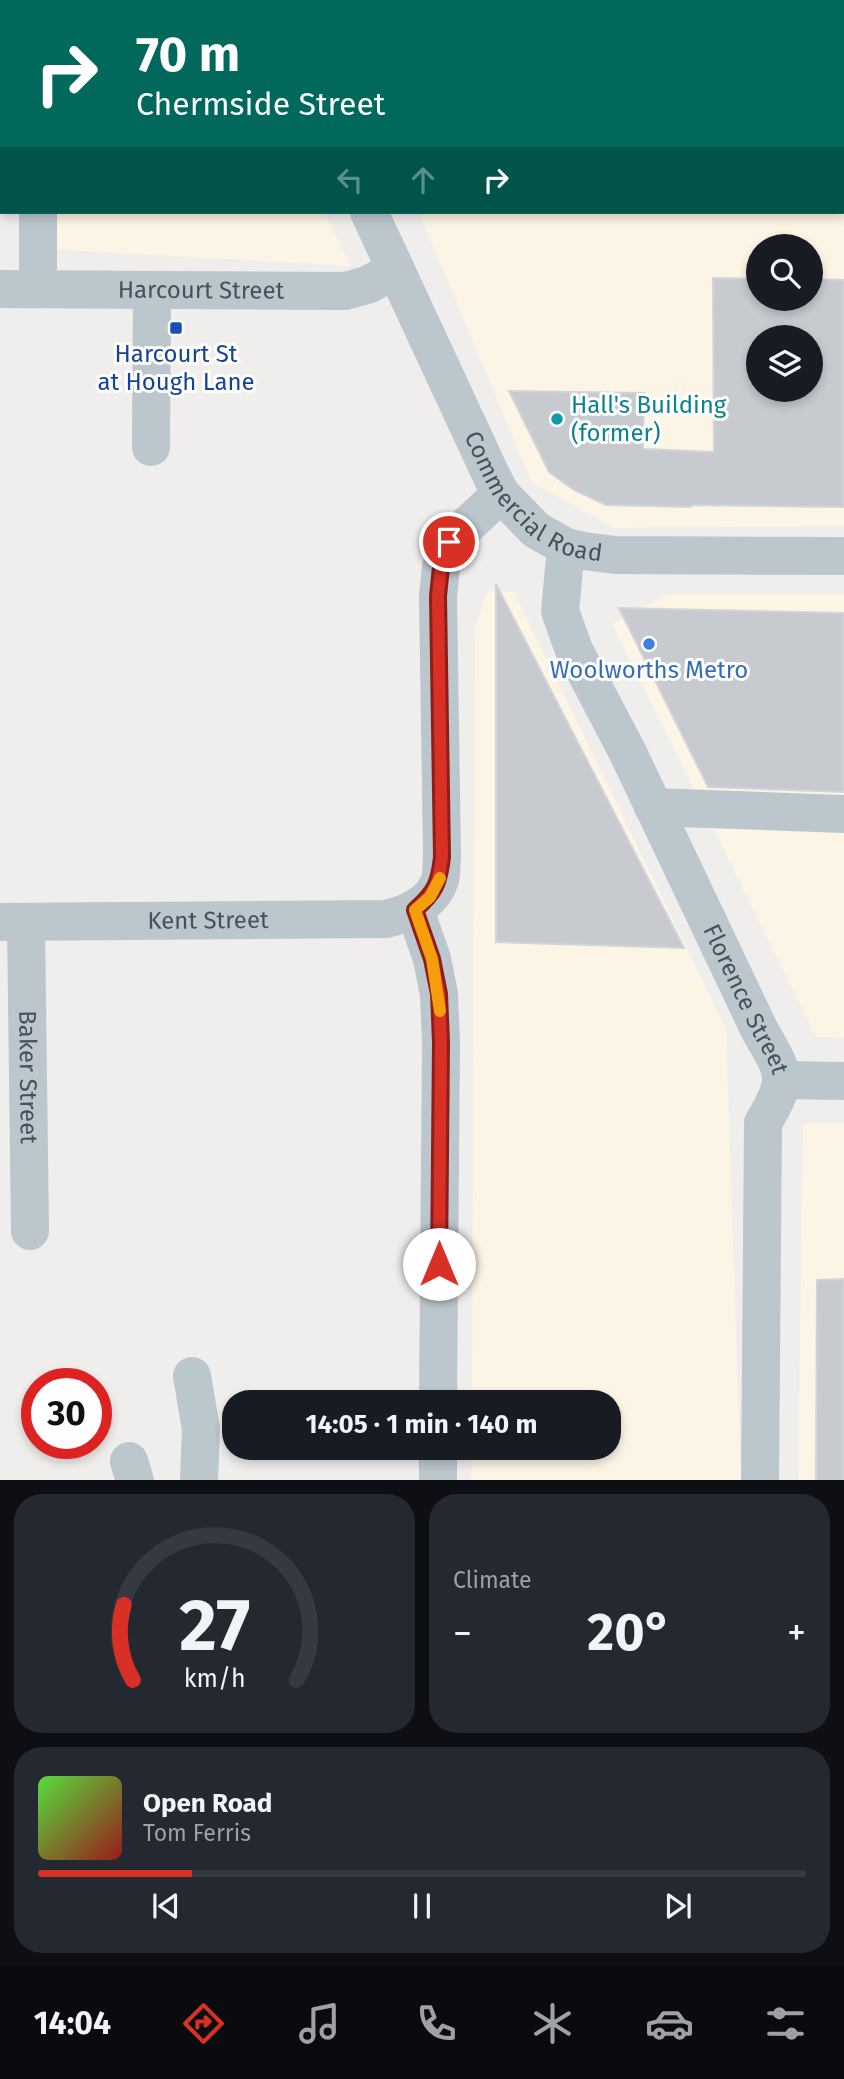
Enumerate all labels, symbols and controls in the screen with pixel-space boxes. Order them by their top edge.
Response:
text: 70 m [136,25,240,84]
icon: right [21,28,112,119]
text: Chermside Street [136,85,385,123]
icon: left [331,161,369,199]
icon: ahead [404,161,442,199]
icon: right [477,161,515,199]
map controls [746,234,823,402]
button: search [746,234,823,311]
street label: Harcourt Street [118,276,285,305]
marker: Harcourt St at Hough Lane [168,320,184,336]
button: layers [746,325,823,402]
place label: Harcourt St at Hough Lane [97,340,255,396]
place label: Hall's Building (former) [571,391,727,447]
marker: Hall's Building (former) [549,411,565,427]
street label: Commercial Road [459,427,604,567]
pin [419,512,479,572]
icon: arrive [430,523,468,561]
marker: Woolworths Metro [641,636,657,652]
place label: Woolworths Metro [550,656,748,684]
street label: Kent Street [147,906,269,935]
street label: Florence Street [697,920,794,1078]
street label: Baker Street [13,1010,43,1144]
position arrow [402,1227,476,1301]
speed limit sign: 30 [21,1368,112,1459]
text: 14:05 · 1 min · 140 m [306,1409,537,1440]
text: Climate [453,1566,532,1594]
text: 27 [179,1582,250,1669]
text: 20° [587,1601,672,1664]
text: − [453,1610,472,1656]
text: + [787,1610,806,1656]
text: km/h [184,1663,245,1693]
text: Open Road [143,1788,272,1819]
text: Tom Ferris [143,1819,251,1847]
icon: previous [147,1887,185,1925]
icon: pause [403,1887,441,1925]
icon: next [659,1887,697,1925]
icon: directions [179,1999,228,2048]
icon: music [295,1999,344,2048]
icon: phone [412,1999,461,2048]
icon: climate [528,1999,577,2048]
icon: car [645,1999,694,2048]
icon: filters [761,1999,810,2048]
text: 14:04 [34,2004,111,2042]

